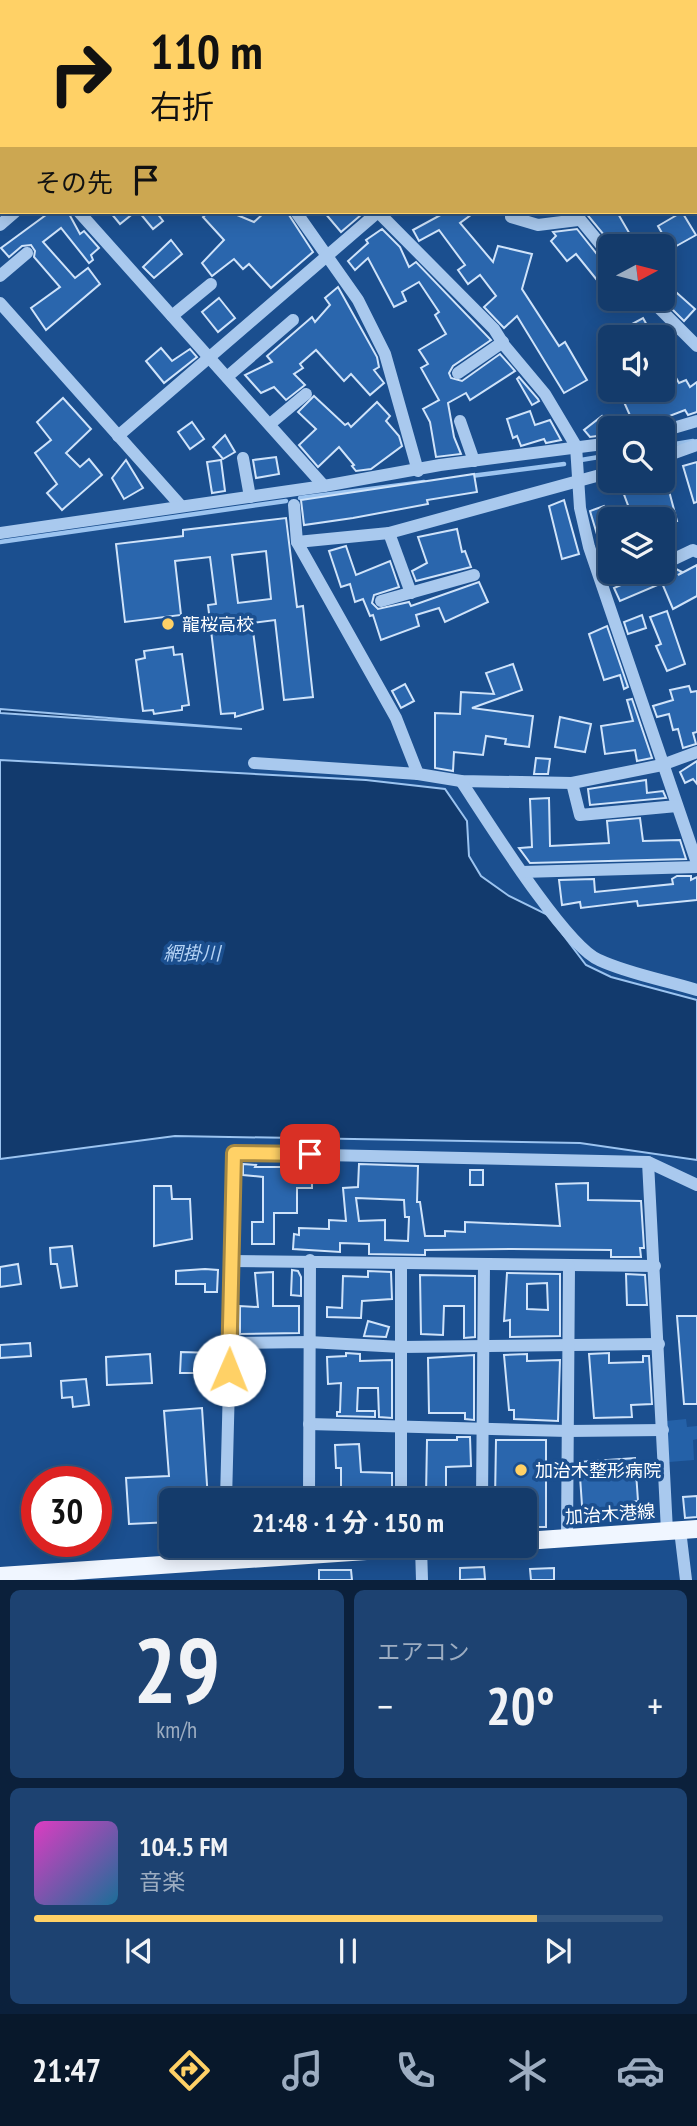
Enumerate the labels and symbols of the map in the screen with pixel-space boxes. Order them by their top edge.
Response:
north arrow [598,234,676,312]
place label: 龍桜高校 [182,613,254,636]
marker: 龍桜高校 [160,616,176,632]
water label: 網掛川 [163,941,222,965]
pin [280,1124,340,1184]
position arrow [192,1333,266,1407]
place label: 加治木整形病院 [535,1459,661,1482]
marker: 加治木整形病院 [513,1462,529,1478]
speed limit sign: 30 [21,1466,112,1557]
street label: 加治木港線 [564,1499,656,1529]

